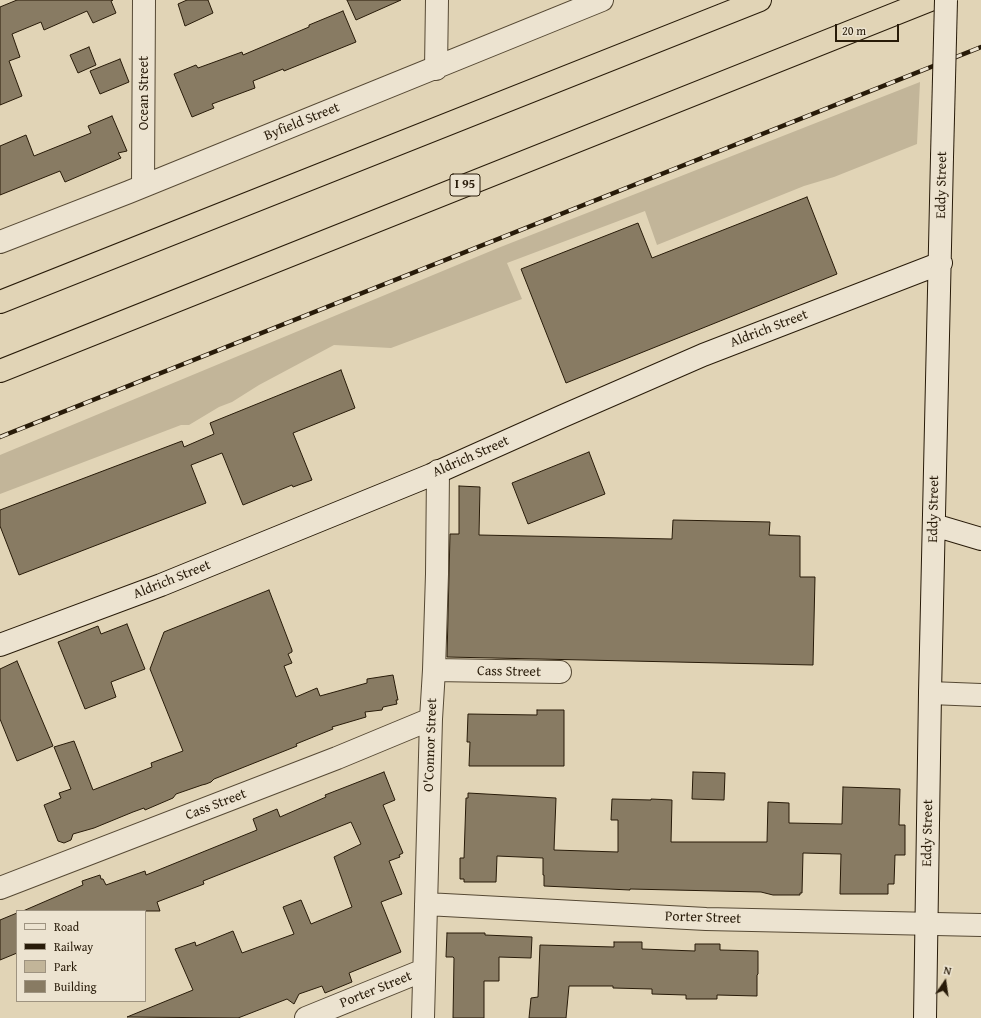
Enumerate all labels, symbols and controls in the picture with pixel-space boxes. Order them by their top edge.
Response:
scale bar [837,16,901,42]
text: 20 m [842,22,866,39]
street label: Ocean Street [136,56,152,130]
street label: Byfield Street [262,99,342,145]
street label: Eddy Street [933,151,951,219]
road number: I 95 [450,174,480,196]
street label: Aldrich Street [728,306,810,352]
street label: Aldrich Street [430,433,512,481]
street label: Eddy Street [925,475,943,543]
street label: Aldrich Street [131,557,213,603]
street label: Cass Street [477,663,541,681]
street label: O'Connor Street [421,698,441,792]
street label: Cass Street [183,786,249,824]
street label: Eddy Street [919,799,937,867]
street label: Porter Street [665,908,741,928]
legend [16,910,146,1002]
text: Road [54,918,79,935]
text: Railway [54,938,93,955]
text: Park [54,958,77,975]
north arrow [925,962,965,1002]
text: N [942,962,953,979]
street label: Porter Street [338,968,414,1012]
text: Building [54,978,97,995]

